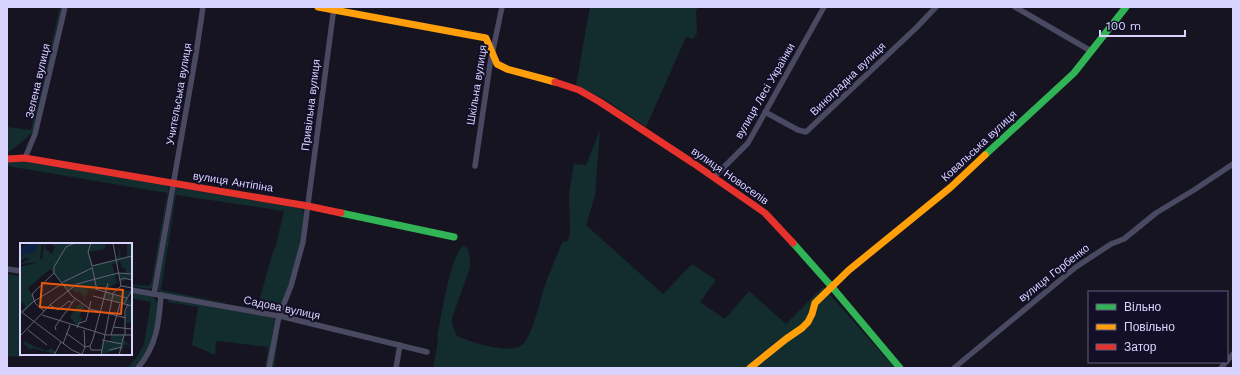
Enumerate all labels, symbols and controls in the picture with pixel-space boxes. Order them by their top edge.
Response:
scale bar [1100,12,1185,38]
text: 100 m [1106,19,1141,33]
street label: Виноградна вулиця [808,40,888,118]
street label: вулиця Лесі Українки [732,41,798,141]
street label: Зелена вулиця [23,42,53,120]
street label: Учительська вулиця [164,42,194,146]
street label: Шкільна вулиця [464,44,490,126]
street label: Привільна вулиця [299,58,323,152]
street label: Ковальська вулиця [939,108,1019,184]
street label: вулиця Новоселів [689,144,771,208]
street label: вулиця Антіпіна [192,169,275,195]
street label: вулиця Горбенко [1016,241,1092,305]
inset map [20,243,132,355]
legend [1088,291,1228,363]
street label: Садова вулиця [243,294,322,322]
text: Вільно [1124,300,1162,314]
text: Повільно [1124,320,1175,334]
text: Затор [1124,340,1157,354]

